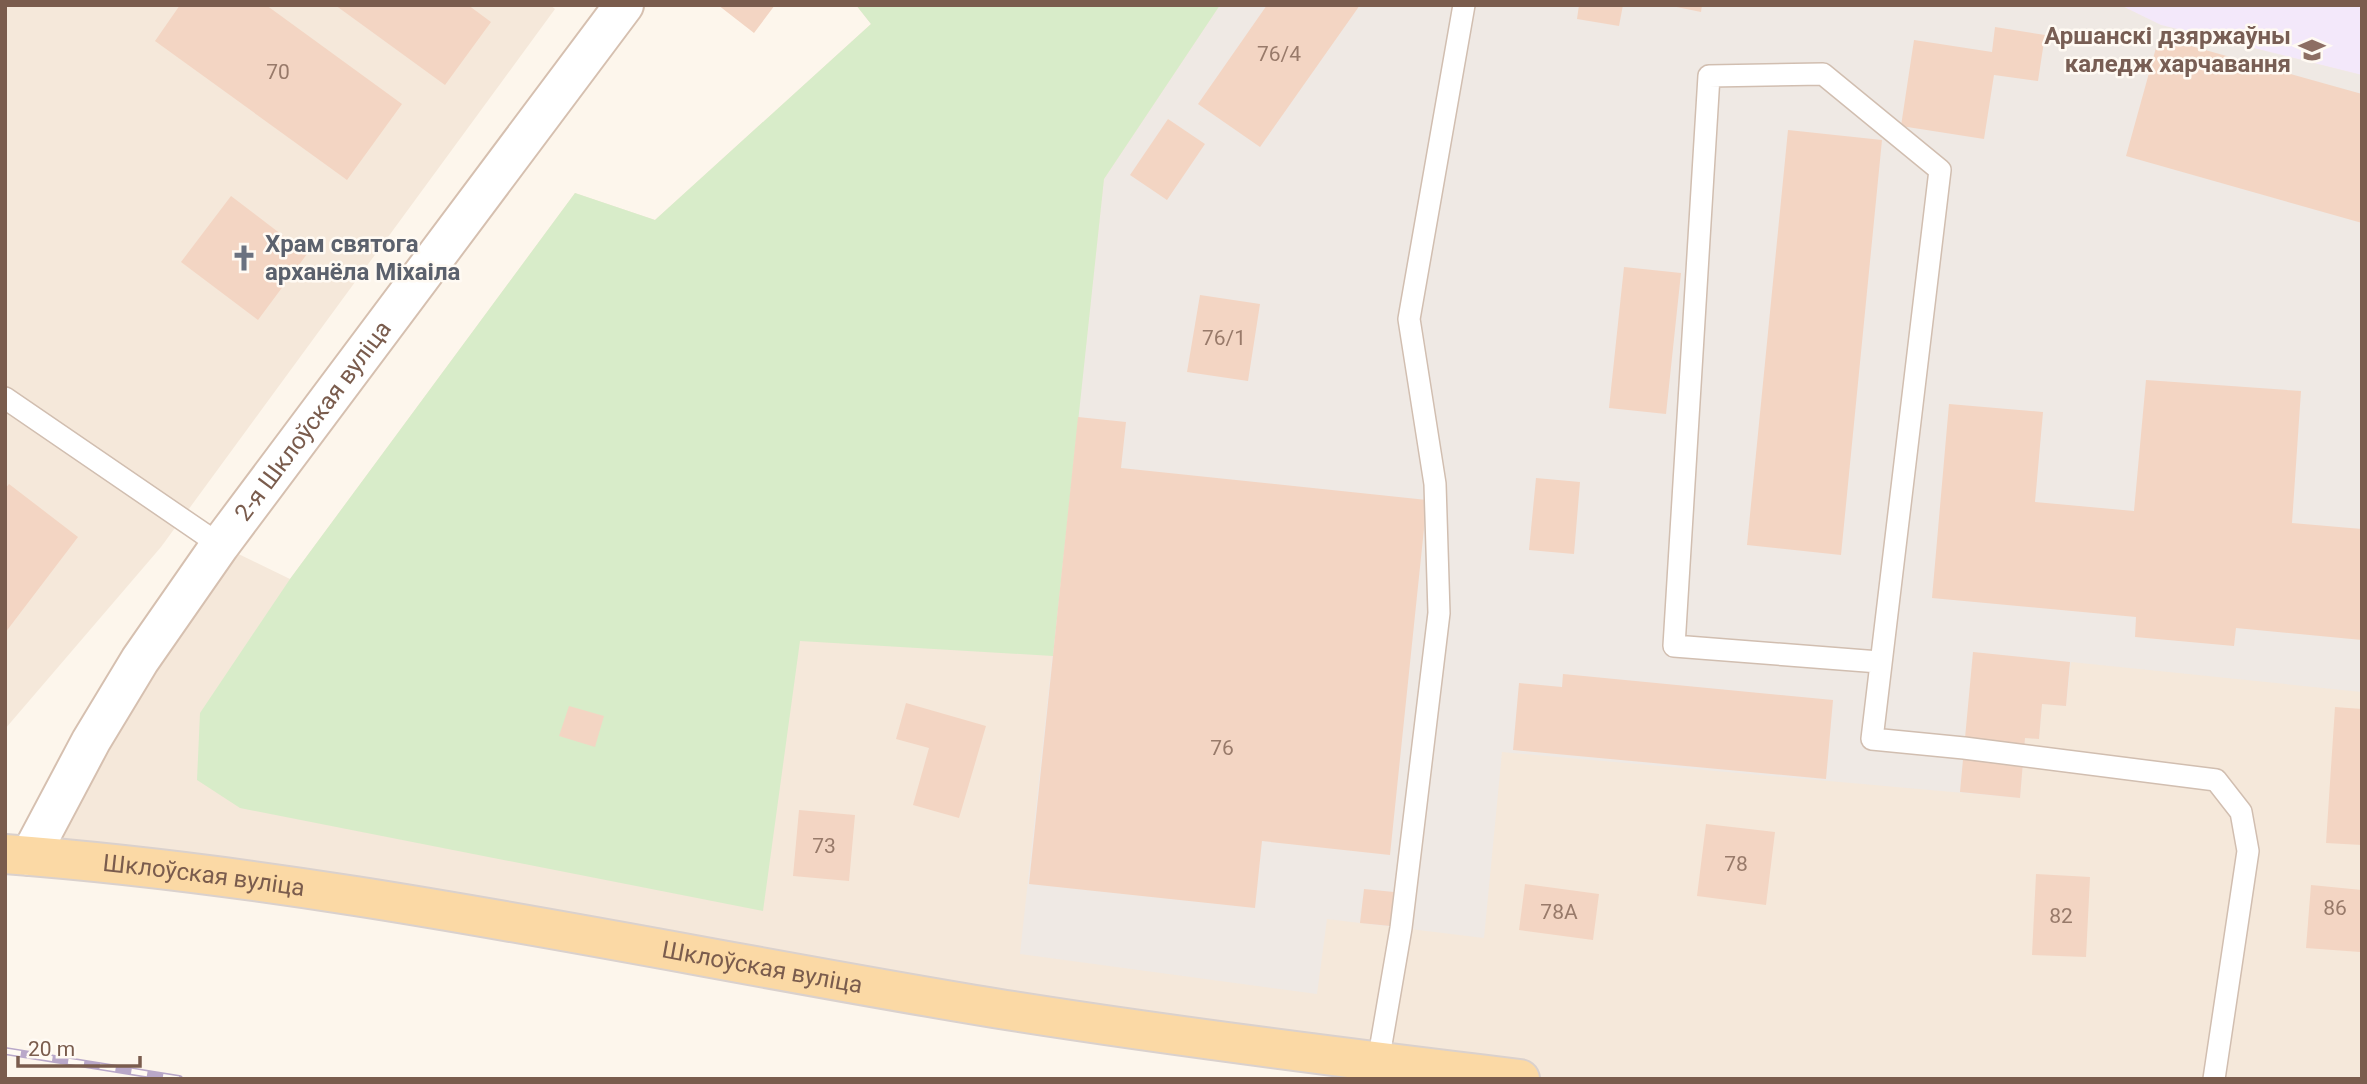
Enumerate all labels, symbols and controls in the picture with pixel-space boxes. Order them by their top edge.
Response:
place label: Аршанскі дзяржаўны каледж харчавання [2044,22,2291,78]
school or university icon: Аршанскі дзяржаўны каледж харчавання [2297,35,2327,65]
house number: 76/4 [1257,42,1301,66]
house number: 70 [266,60,290,84]
place label: Храм святога арханёла Міхаіла [265,230,461,286]
church icon: Храм святога арханёла Міхаіла [229,243,259,273]
street label: 2-я Шклоўская вуліца [229,315,397,526]
house number: 76/1 [1202,326,1246,350]
house number: 76 [1210,736,1234,760]
house number: 73 [812,834,836,858]
street label: Шклоўская вуліца [101,849,307,902]
house number: 78 [1724,852,1748,876]
house number: 86 [2323,896,2347,920]
house number: 78А [1540,900,1578,924]
house number: 82 [2049,904,2073,928]
street label: Шклоўская вуліца [660,935,865,999]
scale bar [18,1024,140,1068]
text: 20 m [28,1037,75,1061]

